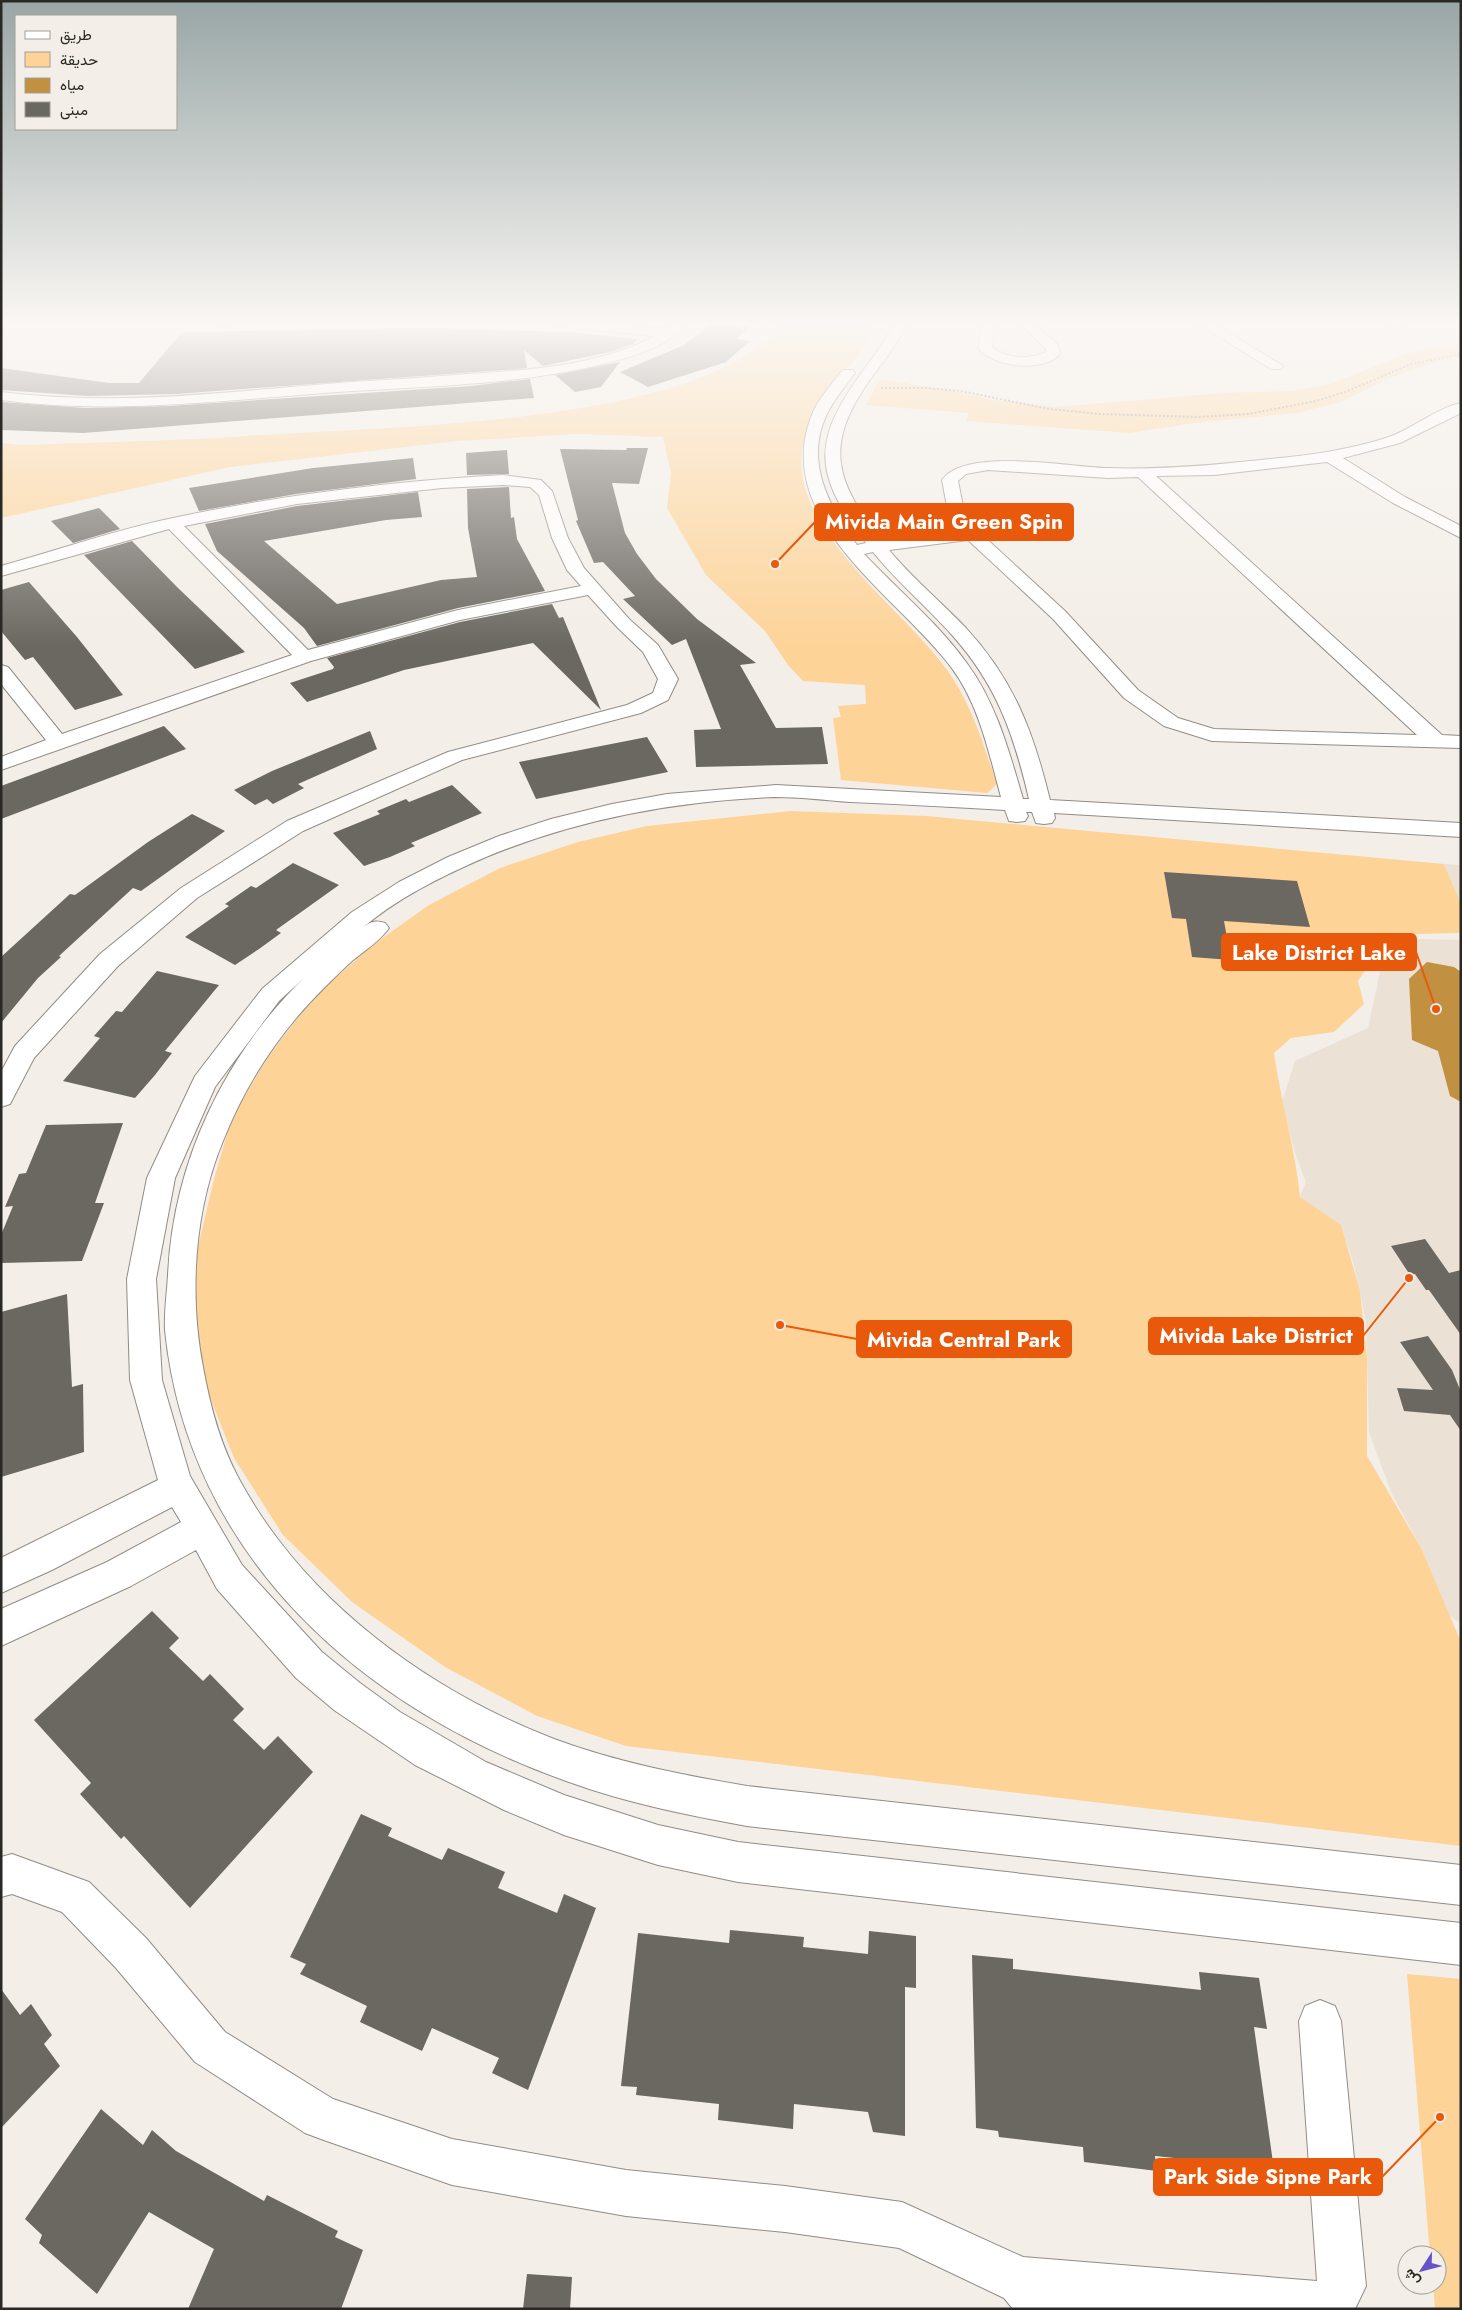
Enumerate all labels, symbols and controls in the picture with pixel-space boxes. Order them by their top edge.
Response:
legend [15,15,178,130]
text: طريق [60,24,92,46]
text: حديقة [60,49,98,71]
text: مياه [60,74,84,96]
text: مبنى [60,99,88,121]
callout: Mivida Main Green Spin [815,504,1073,540]
text: Mivida Main Green Spin [825,507,1063,537]
callout: Lake District Lake [1222,934,1416,970]
text: Lake District Lake [1232,938,1406,968]
callout: Mivida Lake District [1149,1318,1363,1354]
callout: Mivida Central Park [857,1321,1071,1357]
text: Mivida Lake District [1159,1321,1353,1351]
text: Mivida Central Park [867,1325,1061,1355]
callout: Park Side Sipne Park [1154,2159,1382,2195]
text: Park Side Sipne Park [1164,2162,1372,2192]
north arrow [1397,2245,1447,2295]
text: ش [1398,2265,1425,2290]

